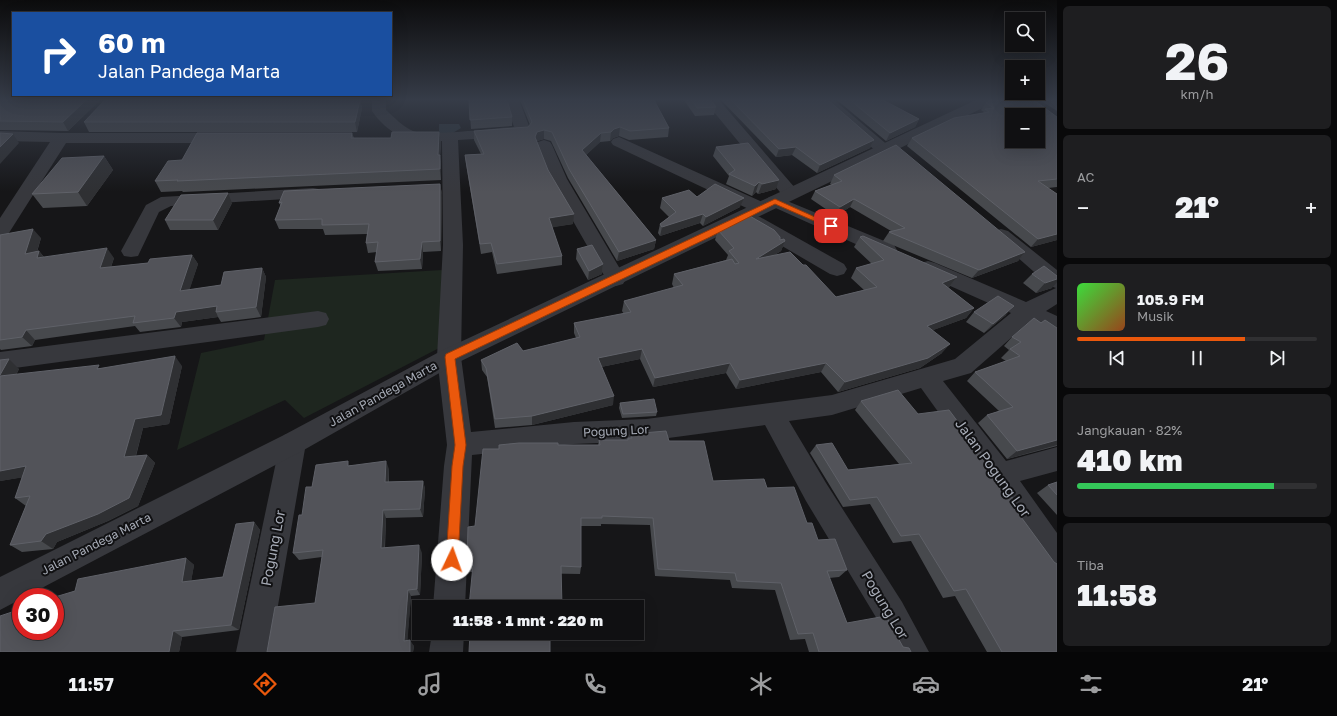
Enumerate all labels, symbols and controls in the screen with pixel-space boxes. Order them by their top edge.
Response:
map controls [1005,12,1045,148]
button: search [1005,12,1045,52]
text: 60 m [98,26,165,59]
icon: right [32,28,84,80]
text: 26 [1165,29,1229,91]
text: Jalan Pandega Marta [98,60,280,82]
button: + [1005,60,1045,100]
text: km/h [1180,86,1214,102]
button: − [1005,108,1045,148]
text: AC [1077,169,1094,185]
text: 21° [1175,189,1219,225]
text: − [1077,194,1089,221]
text: + [1305,194,1317,221]
pin [814,209,848,243]
icon: arrive [820,215,842,237]
text: 105.9 FM [1137,290,1204,308]
text: Musik [1137,308,1174,324]
icon: previous [1106,347,1128,369]
icon: pause [1186,347,1208,369]
icon: next [1266,347,1288,369]
street label: Jalan Pandega Marta [326,358,440,430]
street label: Jalan Pogung Lor [952,415,1035,521]
street label: Pogung Lor [583,421,650,440]
text: Jangkauan · 82% [1077,422,1182,438]
text: 410 km [1077,442,1183,478]
street label: Pogung Lor [257,508,288,587]
street label: Jalan Pandega Marta [38,509,153,578]
position arrow [431,539,473,581]
text: Tiba [1077,557,1104,573]
street label: Pogung Lor [858,567,913,643]
text: 11:58 [1077,577,1157,613]
speed limit sign: 30 [12,588,64,640]
text: 11:58 · 1 mnt · 220 m [453,611,603,629]
icon: directions [251,670,279,698]
icon: music [416,670,444,698]
icon: phone [581,670,609,698]
icon: climate [747,670,775,698]
icon: car [912,670,940,698]
icon: filters [1077,670,1105,698]
text: 11:57 [69,673,114,695]
text: 21° [1242,673,1268,695]

